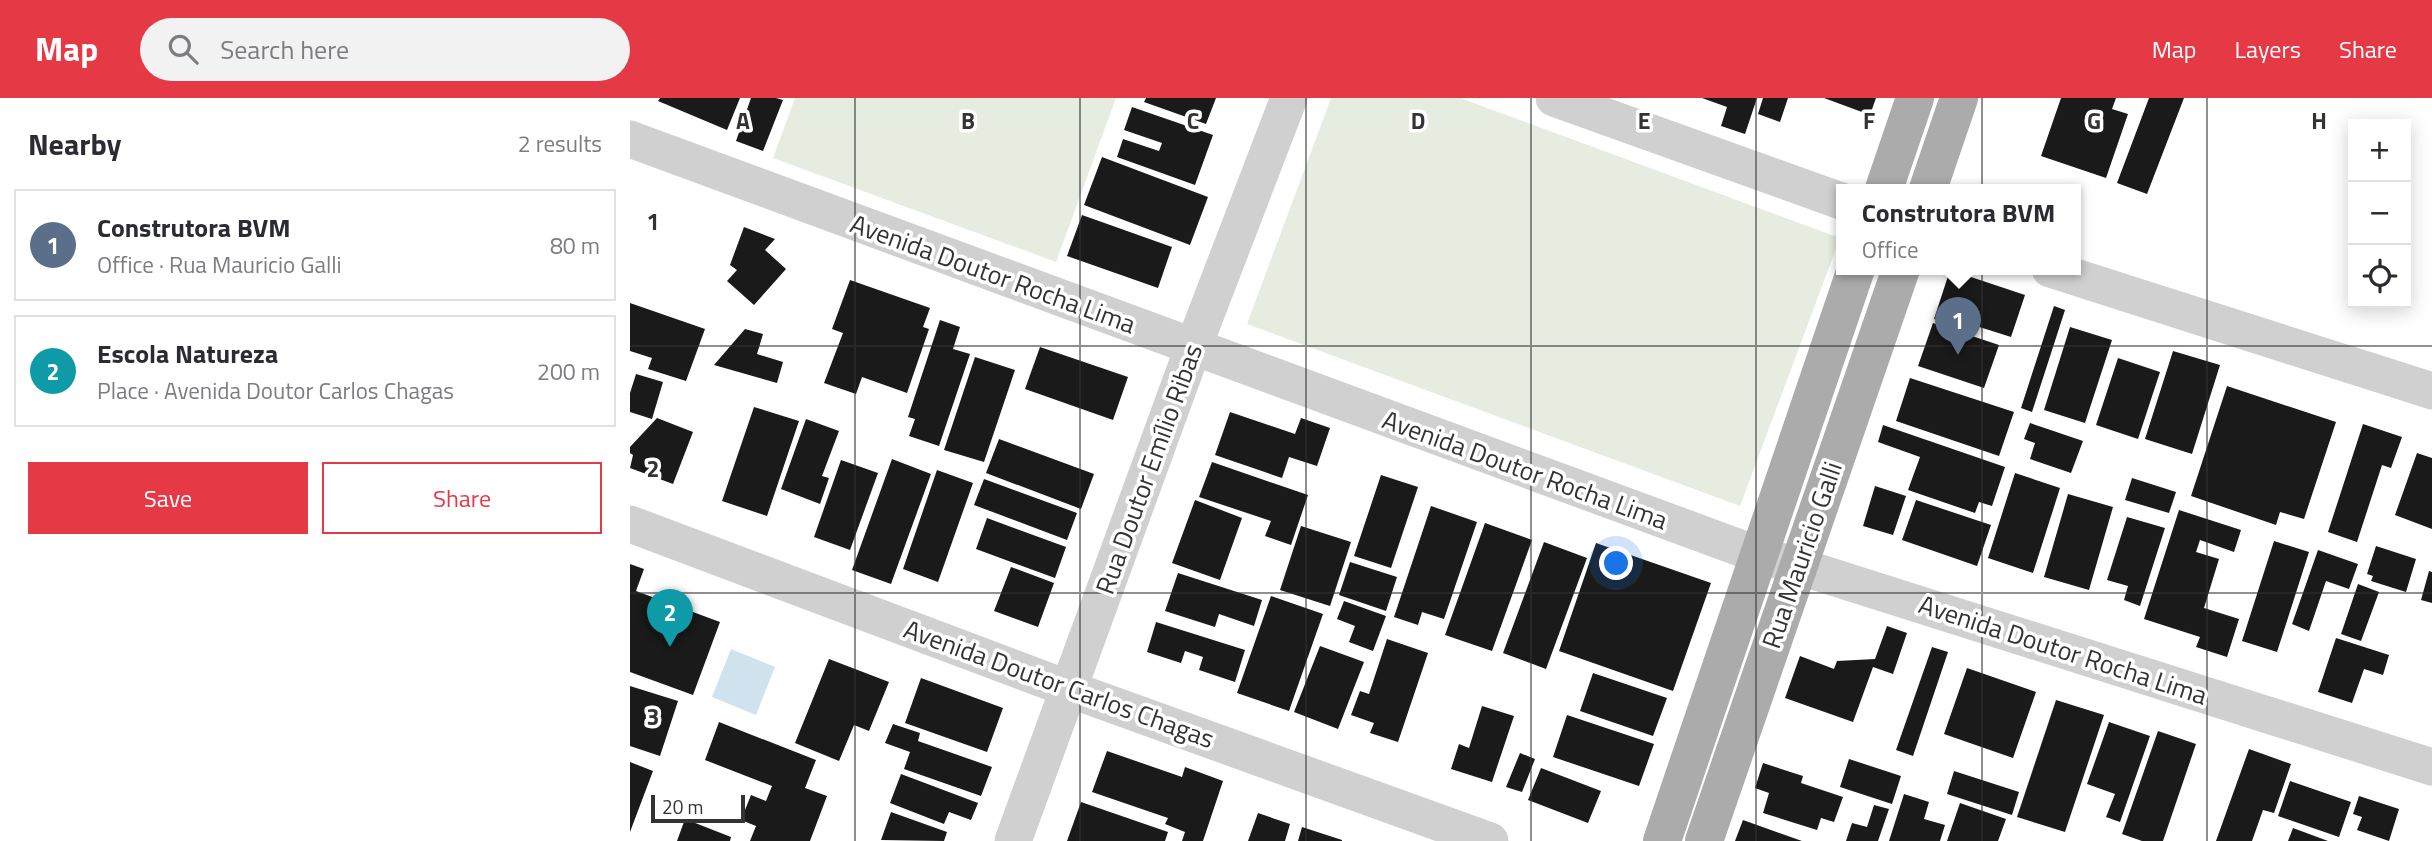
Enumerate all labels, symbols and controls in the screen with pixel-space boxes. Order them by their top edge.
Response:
search box [140,18,630,81]
text: Map [35,24,98,74]
icon: search [164,30,202,68]
text: Search here [220,30,349,69]
text: Map [2152,31,2197,67]
text: Layers [2235,31,2301,67]
text: Share [2339,31,2397,67]
text: A [736,103,750,138]
text: B [961,103,975,138]
text: C [1187,103,1199,138]
text: D [1411,103,1425,138]
text: E [1638,103,1650,138]
text: F [1863,103,1875,138]
text: G [2087,103,2101,138]
text: H [2311,103,2327,138]
map controls [2348,119,2411,308]
button: + [2348,119,2411,182]
text: Nearby [28,121,121,167]
text: 2 results [518,126,602,161]
button: − [2348,182,2411,245]
popup [1836,184,2081,275]
text: Construtora BVM [1862,193,2055,232]
text: 1 [647,204,659,239]
street label: Avenida Doutor Rocha Lima [845,204,1141,343]
text: Construtora BVM [97,208,290,247]
text: 1 [47,228,59,263]
text: 80 m [550,228,600,263]
text: Office [1862,232,1919,267]
button: locate [2348,245,2411,308]
text: Office · Rua Mauricio Galli [97,247,342,282]
pin: 1 [1935,297,1981,355]
text: Escola Natureza [97,334,278,373]
street label: Rua Doutor Emílio Ribas [1085,338,1212,600]
text: 2 [47,354,59,389]
text: 200 m [537,354,600,389]
text: Place · Avenida Doutor Carlos Chagas [97,373,454,408]
street label: Avenida Doutor Rocha Lima [1377,400,1673,539]
text: 2 [647,451,659,486]
street label: Rua Mauricio Galli [1751,456,1852,653]
button: Save [28,462,308,534]
button: Share [322,462,602,534]
your location [1599,546,1633,580]
street label: Avenida Doutor Rocha Lima [1914,584,2212,715]
pin: 2 [647,589,693,647]
street label: Avenida Doutor Carlos Chagas [898,609,1220,758]
text: 3 [647,699,659,734]
scale bar [651,792,746,824]
text: 20 m [662,792,703,821]

